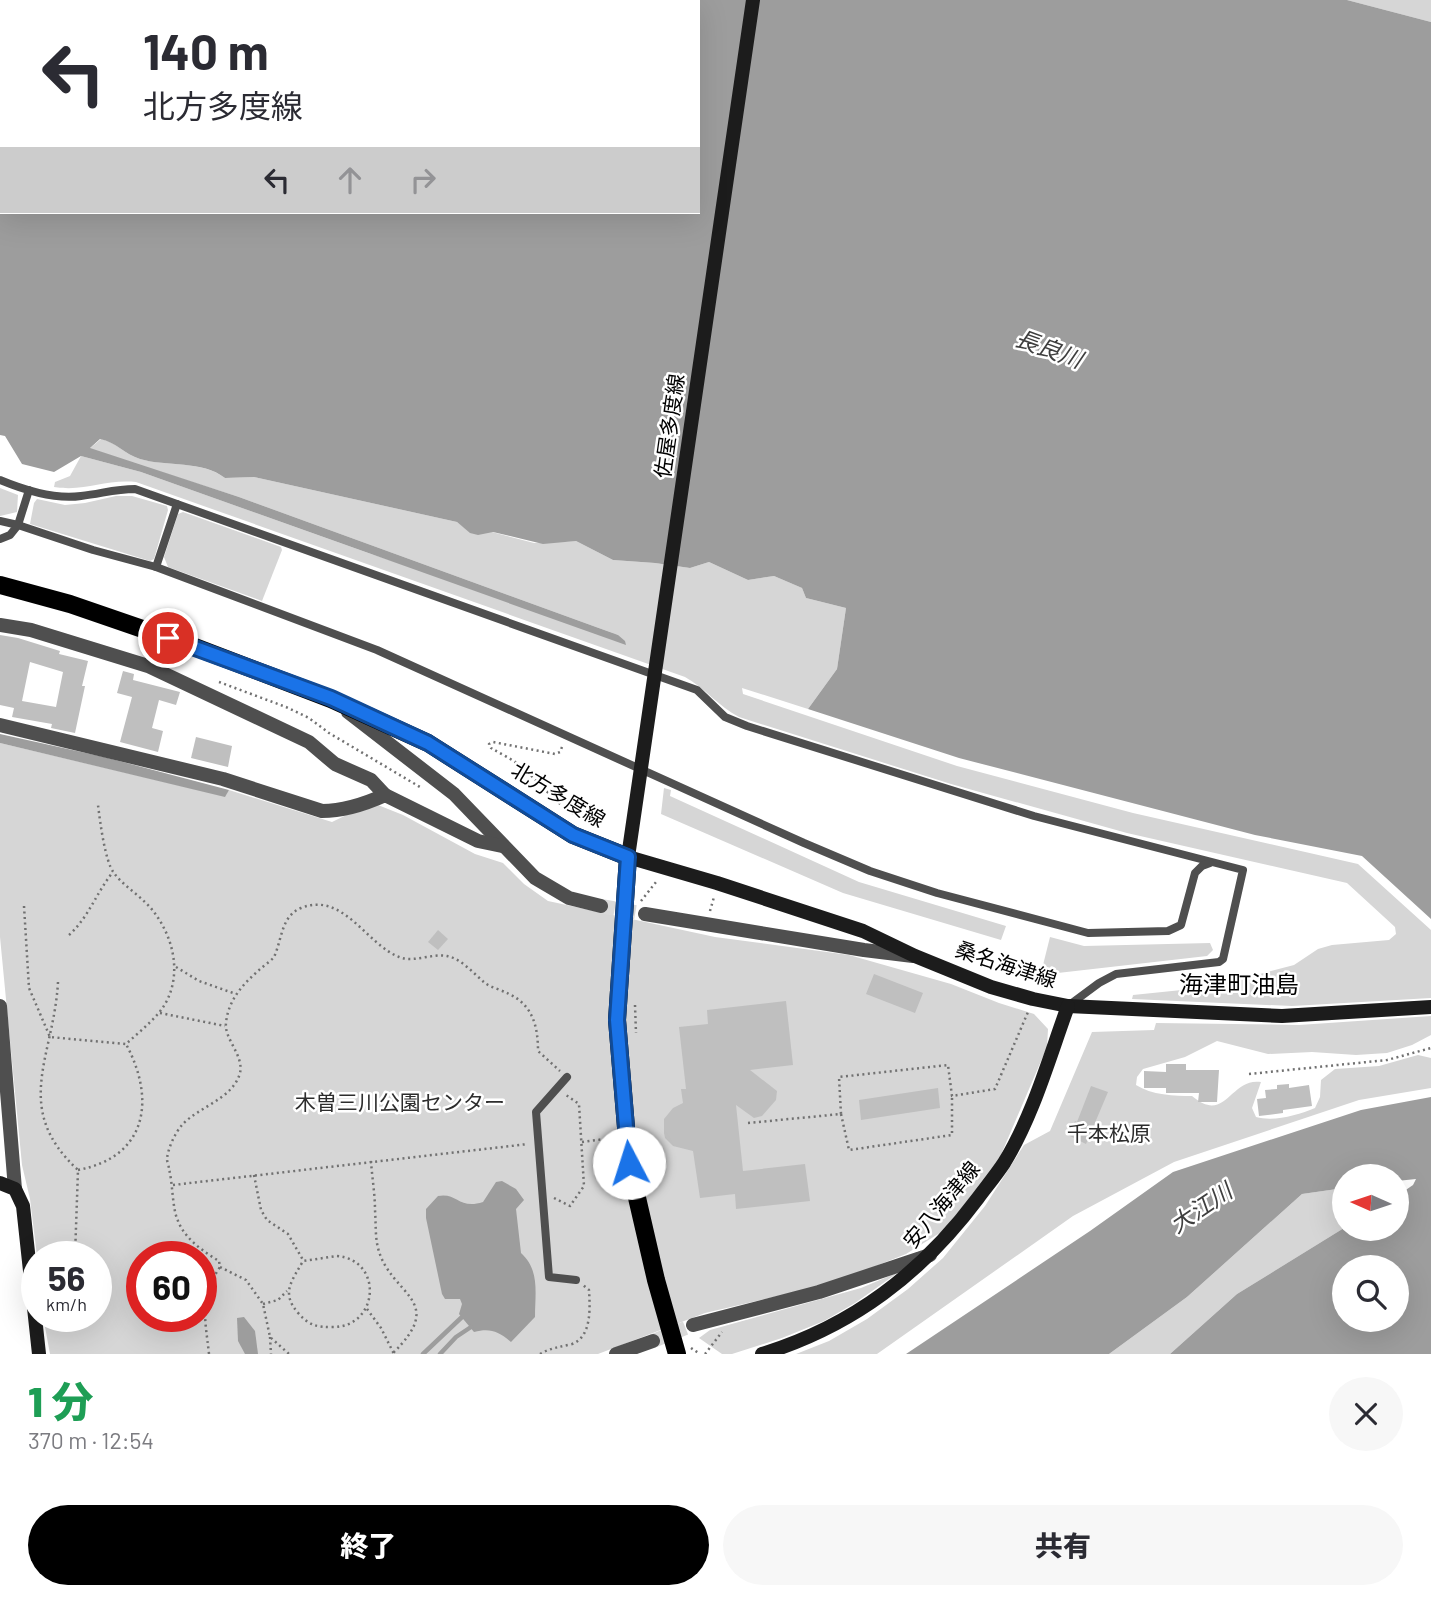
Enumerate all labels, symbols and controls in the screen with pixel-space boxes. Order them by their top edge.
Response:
text: 140 m [143,21,269,80]
icon: left [28,28,119,119]
text: 北方多度線 [143,86,303,124]
icon: left [258,161,296,199]
icon: ahead [331,161,369,199]
icon: right [404,161,442,199]
water label: 長良川 [1012,323,1089,374]
street label: 佐屋多度線 [649,372,688,480]
pin [138,608,198,668]
icon: arrive [149,619,187,657]
street label: 北方多度線 [507,756,610,831]
street label: 桑名海津線 [953,935,1060,992]
district label: 海津町油島 [1179,969,1299,998]
park label: 木曽三川公園センター [295,1089,505,1114]
park label: 千本松原 [1067,1120,1151,1145]
position arrow [592,1126,666,1200]
street label: 安八海津線 [898,1156,984,1252]
north arrow [1332,1164,1409,1241]
map controls [1332,1164,1409,1332]
water label: 大江川 [1164,1175,1239,1238]
speed limit sign: 60 [126,1241,217,1332]
button: search [1332,1255,1409,1332]
text: 56 [48,1256,85,1298]
text: km/h [46,1293,87,1315]
text: 1 分 [28,1375,93,1425]
button: close [1329,1377,1403,1451]
text: 370 m · 12:54 [28,1426,154,1454]
button: 終了 [28,1505,709,1585]
button: 共有 [723,1505,1403,1585]

